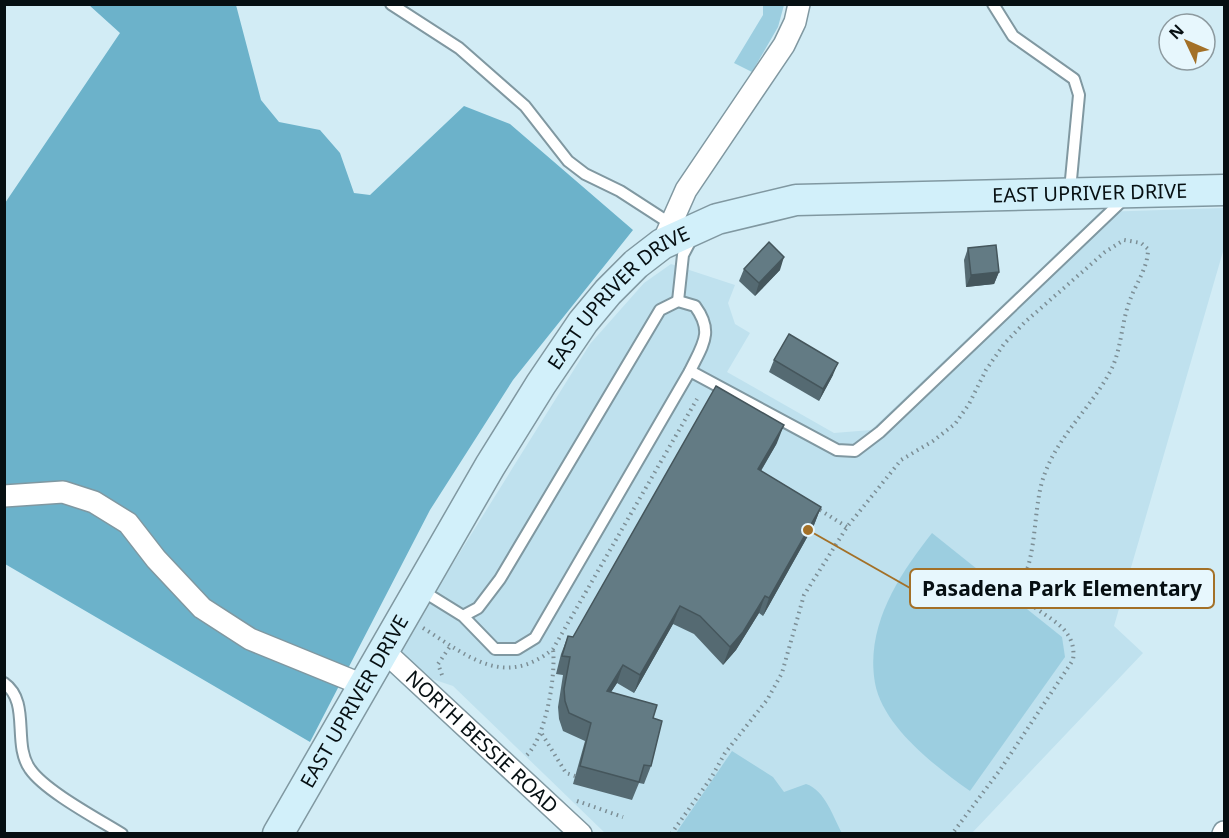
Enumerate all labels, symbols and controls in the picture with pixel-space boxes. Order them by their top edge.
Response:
north arrow [1157,12,1217,72]
text: N [1164,19,1189,44]
street label: EAST UPRIVER DRIVE [992,177,1187,208]
street label: EAST UPRIVER DRIVE [541,219,694,375]
callout: Pasadena Park Elementary [910,569,1214,608]
text: Pasadena Park Elementary [922,574,1202,602]
street label: EAST UPRIVER DRIVE [294,610,414,792]
street label: NORTH BESSIE ROAD [400,664,564,819]

